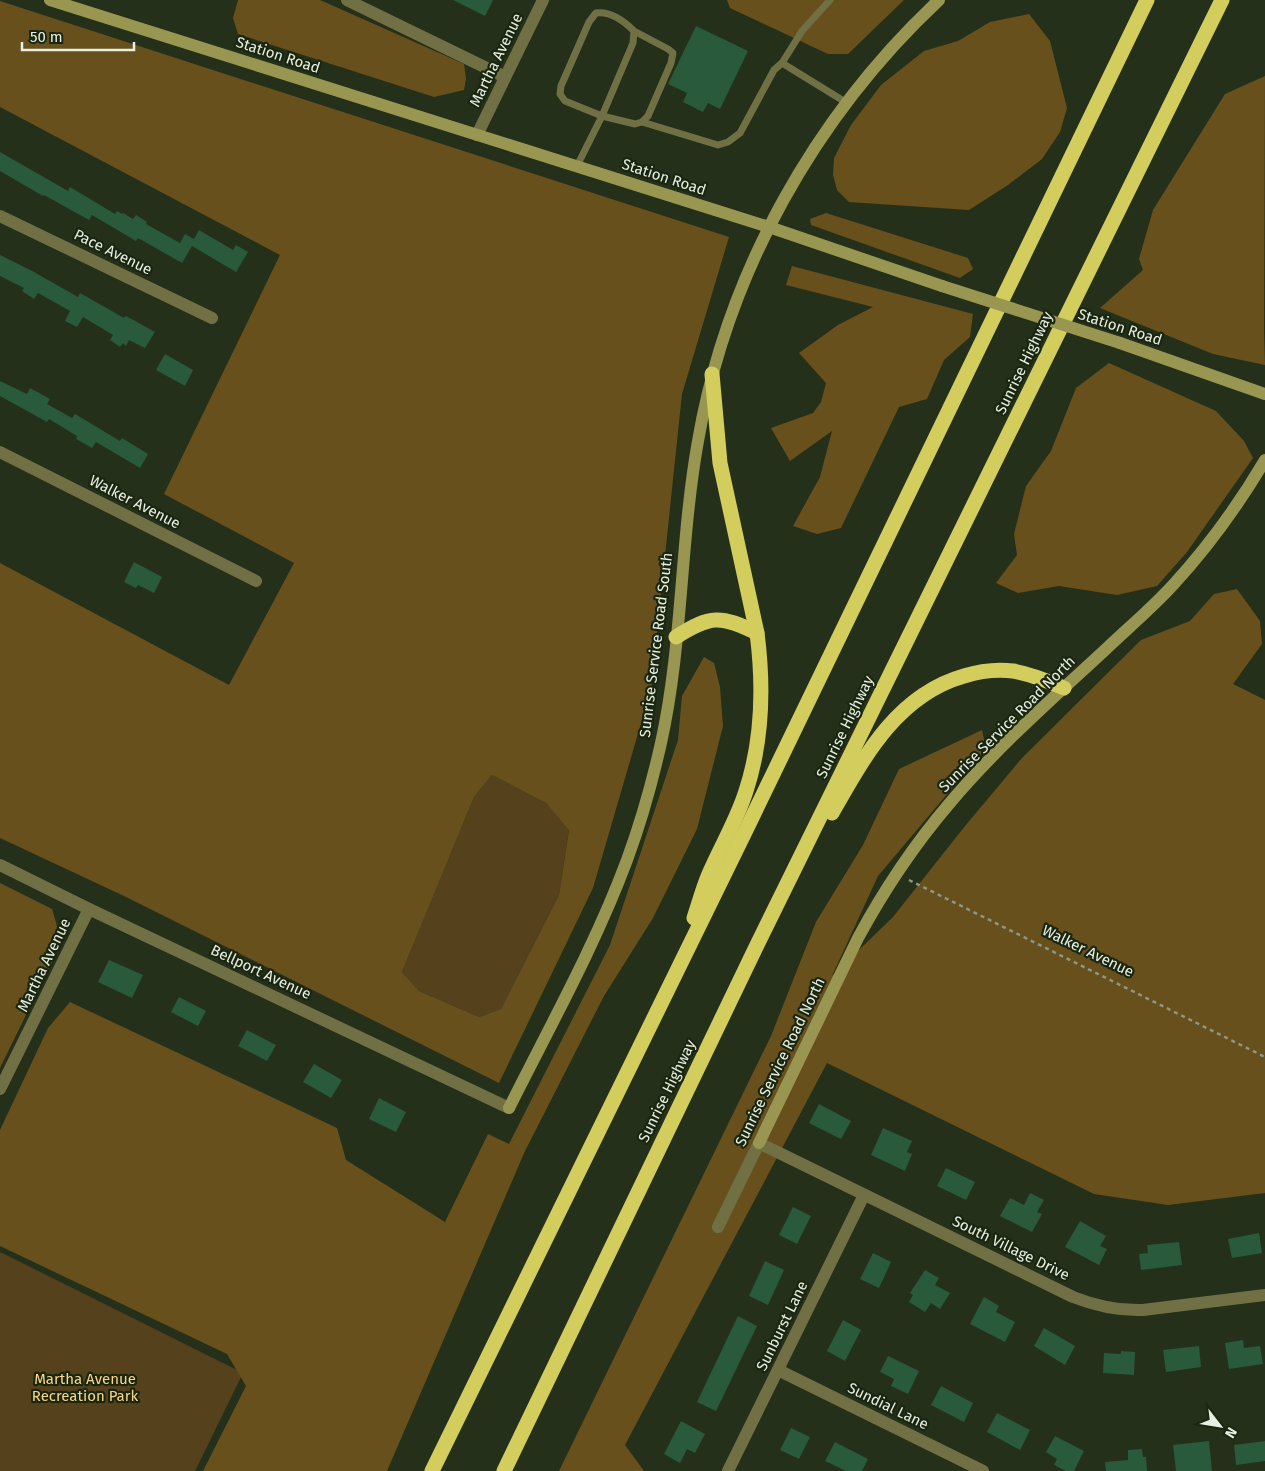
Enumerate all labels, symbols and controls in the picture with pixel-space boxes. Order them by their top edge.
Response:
street label: Martha Avenue [466,10,526,110]
scale bar [22,20,135,52]
text: 50 m [30,28,63,46]
street label: Station Road [234,33,322,77]
street label: Station Road [620,155,708,199]
street label: Pace Avenue [71,225,155,279]
street label: Station Road [1076,305,1164,349]
street label: Sunrise Highway [991,308,1057,417]
street label: Walker Avenue [87,471,183,533]
street label: Sunrise Service Road South [636,552,676,738]
street label: Sunrise Service Road North [935,652,1079,796]
street label: Sunrise Highway [812,672,878,781]
street label: Martha Avenue [14,915,74,1015]
street label: Walker Avenue [1039,921,1137,981]
street label: Bellport Avenue [208,941,314,1003]
street label: Sunrise Service Road North [731,975,829,1149]
street label: Sunrise Highway [634,1036,700,1145]
street label: South Village Drive [950,1212,1072,1284]
street label: Sunburst Lane [752,1278,812,1374]
park label: Martha Avenue Recreation Park [32,1370,139,1405]
street label: Sundial Lane [845,1379,931,1433]
north arrow [1195,1401,1245,1451]
text: N [1221,1424,1240,1441]

